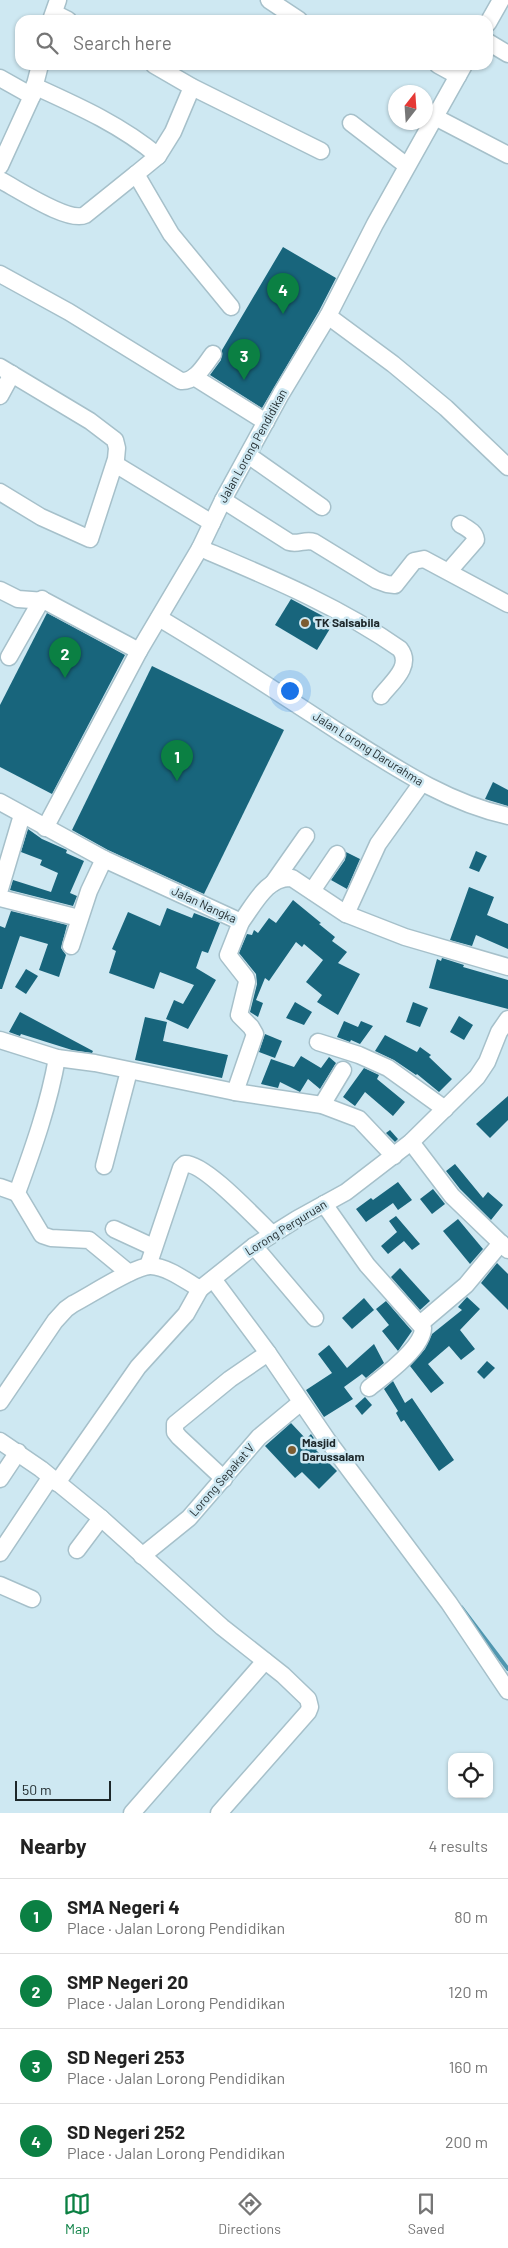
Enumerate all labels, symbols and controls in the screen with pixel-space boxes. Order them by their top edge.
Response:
search box [15,15,493,70]
icon: search [33,29,61,57]
text: Search here [73,31,172,54]
north arrow [388,85,433,130]
pin: 4 [267,273,299,314]
pin: 3 [228,339,260,380]
street label: Jalan Lorong Pendidikan [215,386,289,505]
place label: TK Salsabila [315,615,380,629]
marker: TK Salsabila [299,617,311,629]
pin: 2 [49,637,81,678]
your location [277,678,303,704]
street label: Jalan Lorong Darurahma [311,708,426,788]
pin: 1 [161,740,193,781]
street label: Jalan Nangka [170,883,239,925]
street label: Lorong Perguruan [242,1197,329,1258]
place label: Masjid Darussalam [302,1435,364,1463]
street label: Lorong Sepakat V [186,1440,257,1518]
marker: Masjid Darussalam [286,1444,298,1456]
map controls [448,1753,493,1798]
button: locate [448,1753,493,1798]
scale bar [15,1778,111,1801]
text: 50 m [22,1781,51,1798]
text: Nearby [20,1833,86,1858]
text: 4 results [428,1836,488,1855]
text: SMA Negeri 4 [67,1895,180,1918]
text: 1 [33,1907,39,1926]
text: 80 m [454,1907,488,1926]
text: Place · Jalan Lorong Pendidikan [67,1918,285,1937]
text: SMP Negeri 20 [67,1970,188,1993]
text: 2 [32,1982,40,2001]
text: 120 m [448,1982,488,2001]
text: Place · Jalan Lorong Pendidikan [67,1993,285,2012]
text: SD Negeri 253 [67,2045,185,2068]
text: 3 [32,2057,40,2076]
text: 160 m [449,2057,488,2076]
text: Place · Jalan Lorong Pendidikan [67,2068,285,2087]
text: SD Negeri 252 [67,2120,185,2143]
text: 4 [31,2132,41,2151]
text: 200 m [445,2132,488,2151]
text: Place · Jalan Lorong Pendidikan [67,2143,285,2162]
tab: Map [63,2190,91,2237]
tab: Directions [218,2190,281,2237]
tab: Saved [408,2190,445,2237]

